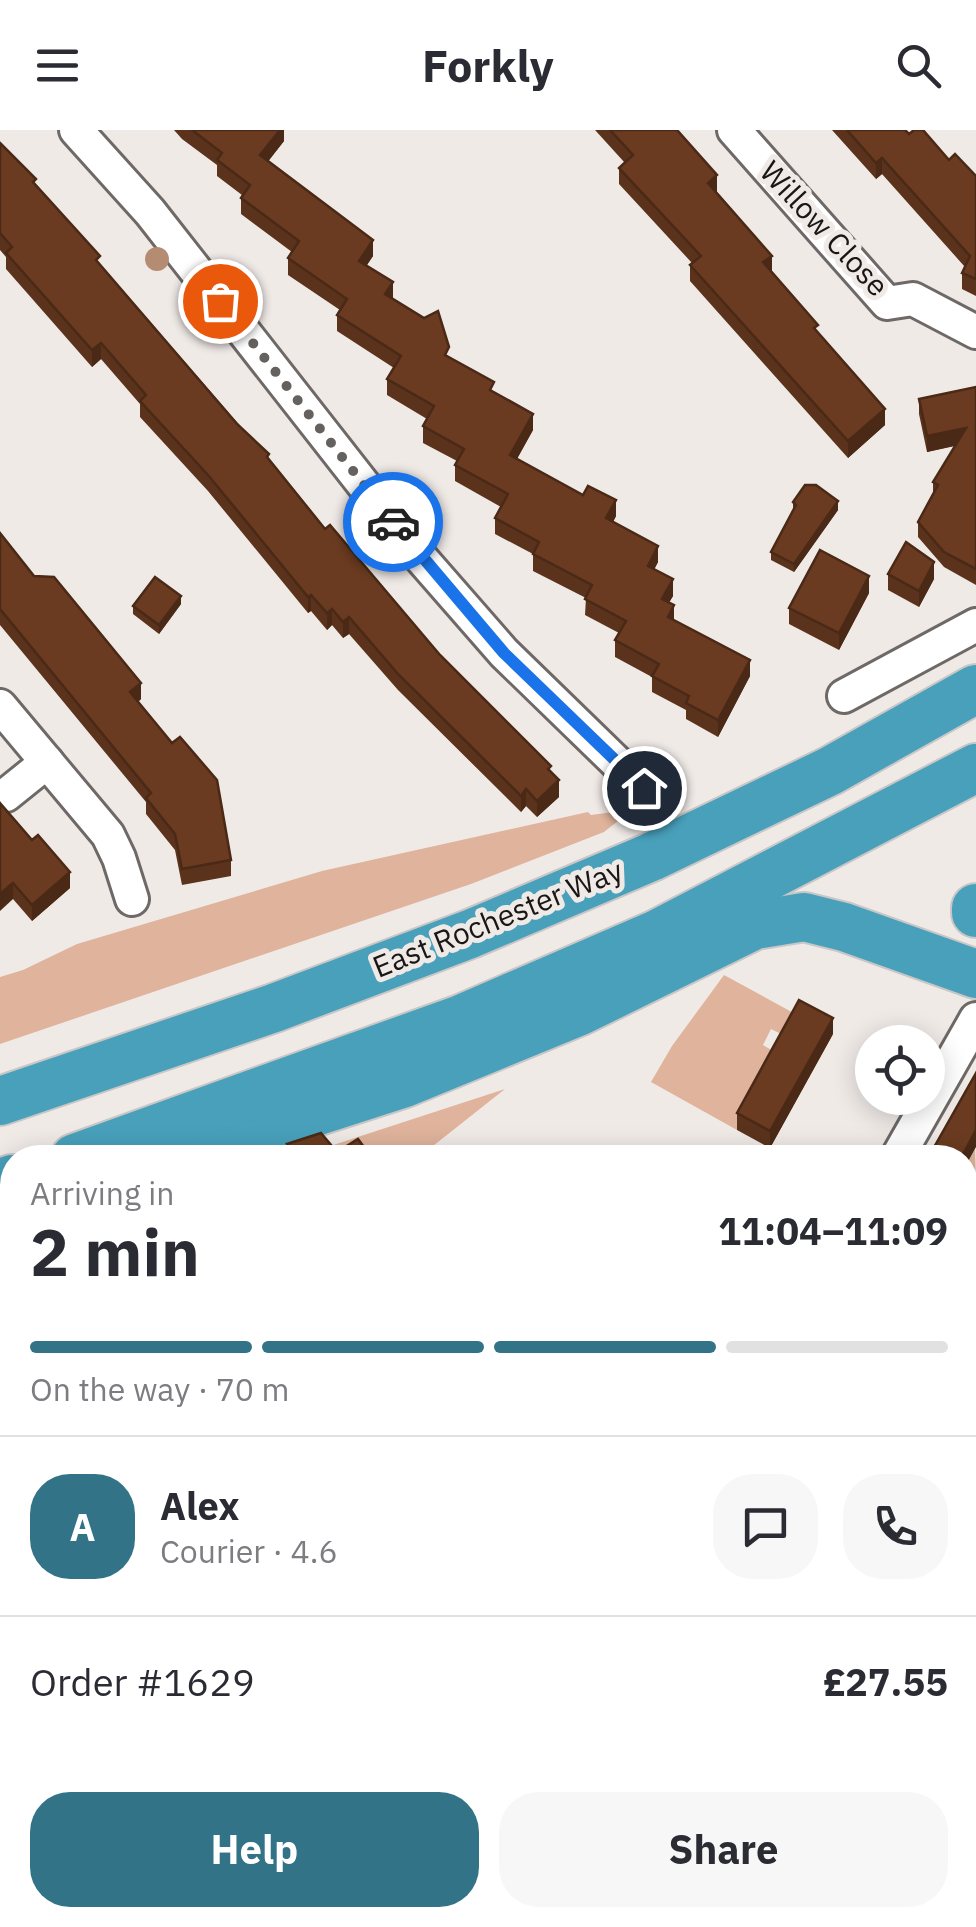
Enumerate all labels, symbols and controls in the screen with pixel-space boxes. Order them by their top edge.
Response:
text: Forkly [422,36,554,94]
icon: menu [30,38,85,93]
icon: search [891,38,946,93]
street label: Willow Close [752,152,898,304]
pin [178,259,263,344]
icon: bag [193,274,248,329]
courier [343,472,443,572]
icon: car [366,495,421,550]
pin [602,746,687,831]
icon: home [617,761,672,816]
street label: East Rochester Way [367,850,628,986]
map controls [855,1025,945,1115]
button: locate [855,1025,945,1115]
text: Arriving in [30,1172,175,1214]
text: 11:04–11:09 [718,1206,948,1255]
text: 2 min [30,1209,200,1294]
text: On the way · 70 m [30,1368,290,1410]
button: chat [713,1474,818,1579]
button: phone [843,1474,948,1579]
text: Alex [160,1481,240,1530]
text: A [69,1502,96,1551]
text: Courier · 4.6 [160,1530,338,1572]
text: Order #1629 [30,1657,255,1706]
text: £27.55 [823,1657,948,1706]
button: Help [30,1792,479,1907]
button: Share [499,1792,948,1907]

